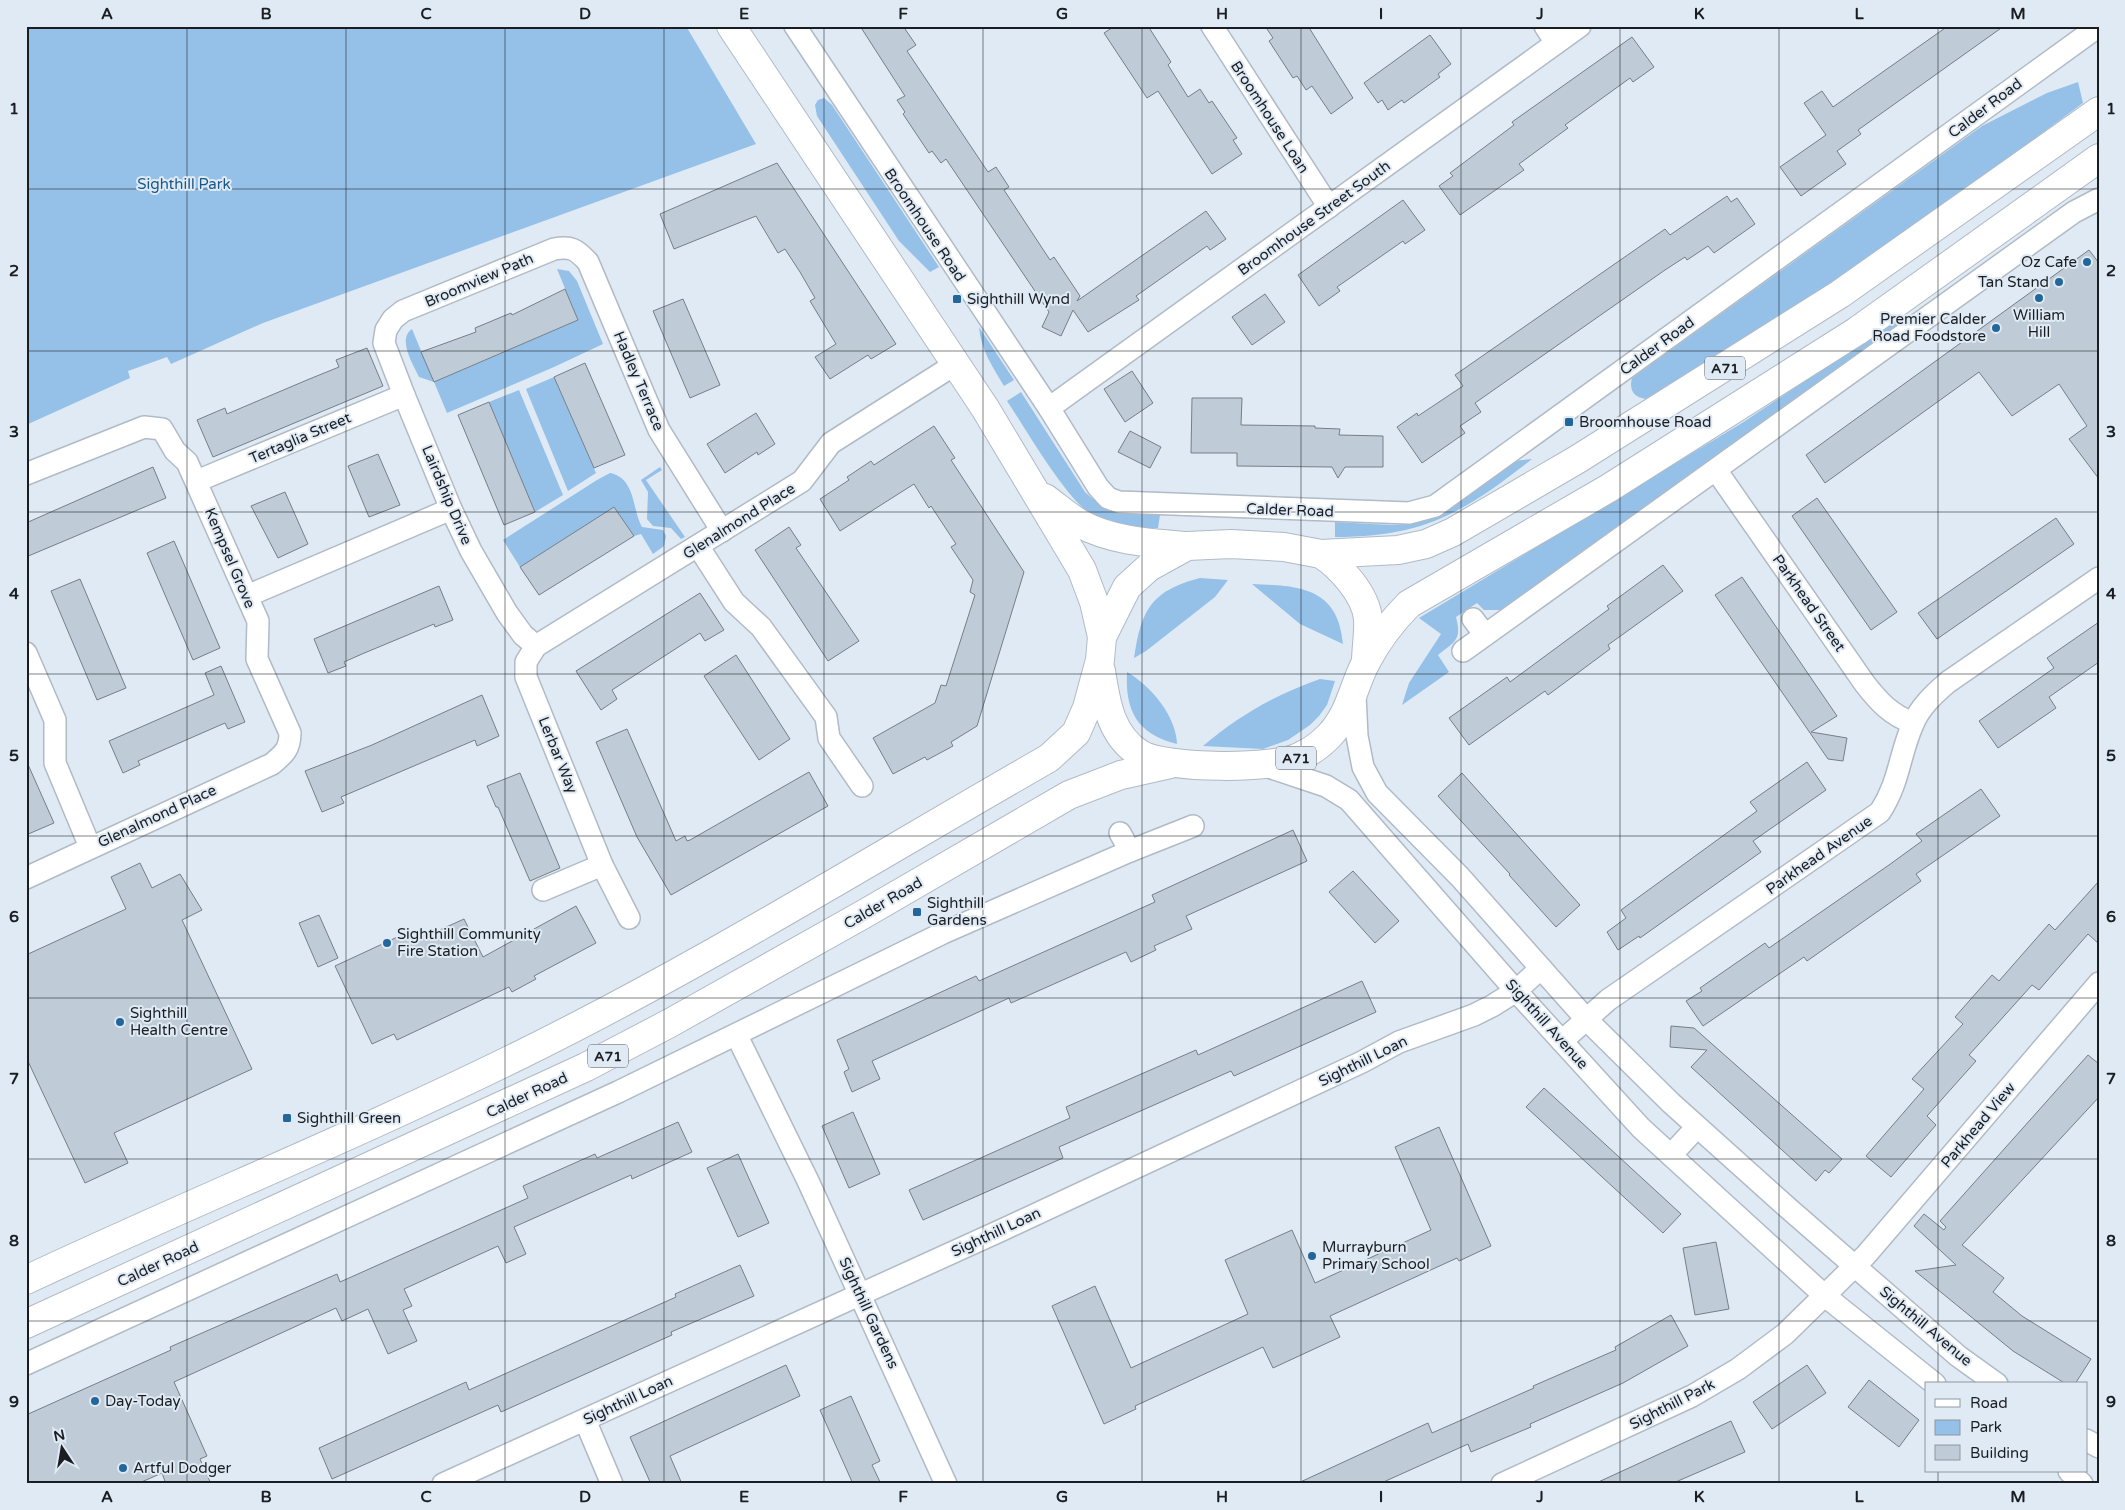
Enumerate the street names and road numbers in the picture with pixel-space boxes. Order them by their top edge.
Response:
street label: Broomhouse Loan [1227,58,1313,176]
street label: Calder Road [1944,74,2026,142]
street label: Broomhouse Street South [1234,157,1394,279]
street label: Broomhouse Road [880,165,970,285]
street label: Broomview Path [422,249,536,311]
street label: Calder Road [1616,313,1698,379]
street label: Hadley Terrace [610,329,668,433]
road number: A71 [1705,356,1745,379]
street label: Tertaglia Street [246,408,354,468]
street label: Lairdship Drive [418,443,476,547]
street label: Glenalmond Place [680,479,798,563]
street label: Calder Road [1246,499,1334,521]
street label: Kempsel Grove [201,505,259,611]
street label: Parkhead Street [1769,551,1849,655]
street label: Lerbar Way [534,714,582,796]
road number: A71 [1276,746,1316,770]
street label: Glenalmond Place [95,781,219,851]
street label: Parkhead Avenue [1763,812,1875,898]
street label: Calder Road [840,873,926,933]
street label: Sighthill Avenue [1502,975,1592,1073]
street label: Sighthill Loan [1316,1032,1410,1090]
road number: A71 [588,1044,628,1068]
street label: Calder Road [483,1068,571,1122]
street label: Parkhead View [1937,1079,2019,1171]
street label: Sighthill Loan [948,1203,1044,1261]
street label: Calder Road [114,1237,202,1291]
street label: Sighthill Gardens [835,1254,903,1372]
street label: Sighthill Avenue [1876,1282,1976,1370]
street label: Sighthill Loan [580,1371,676,1429]
street label: Sighthill Park [1626,1375,1718,1433]

